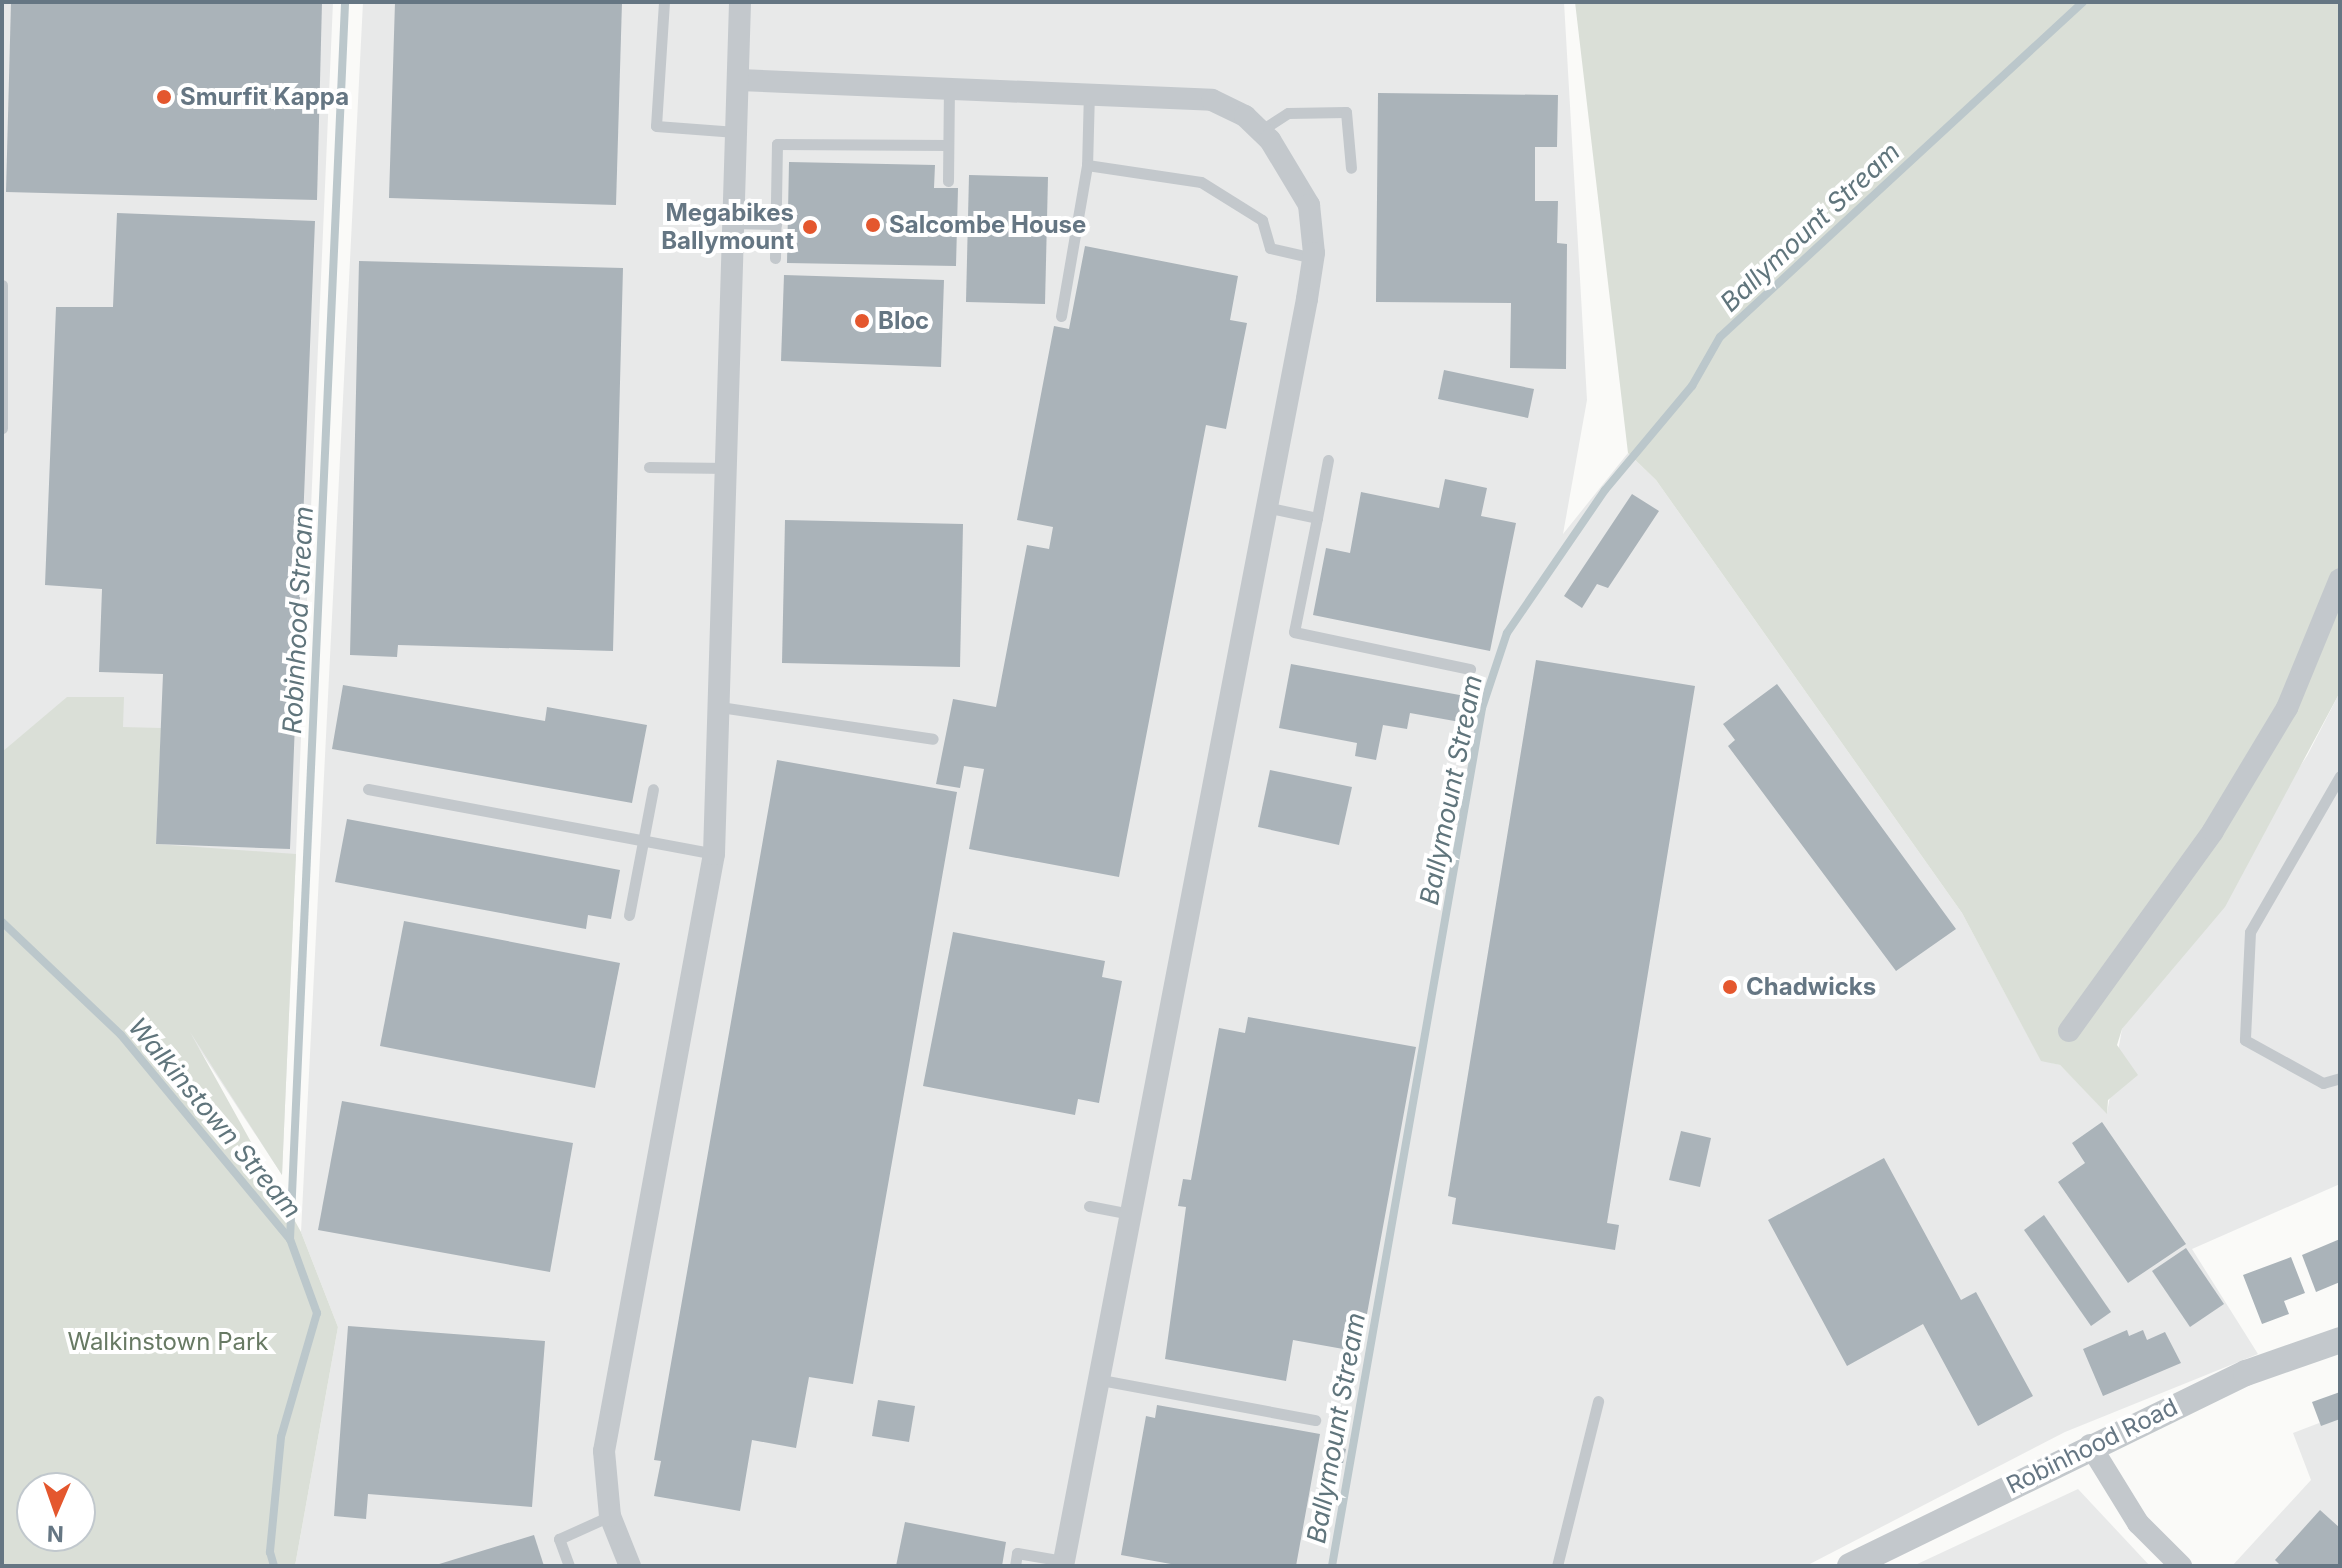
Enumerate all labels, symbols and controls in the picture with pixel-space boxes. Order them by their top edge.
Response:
place label: Smurfit Kappa [180,83,349,111]
marker: Smurfit Kappa [155,88,173,106]
water label: Ballymount Stream [1714,136,1906,318]
place label: Megabikes Ballymount [661,199,794,255]
place label: Salcombe House [889,211,1086,239]
marker: Salcombe House [864,216,882,234]
marker: Megabikes Ballymount [801,218,819,236]
place label: Bloc [878,307,929,335]
marker: Bloc [853,312,871,330]
water label: Robinhood Stream [276,506,320,734]
water label: Ballymount Stream [1413,672,1489,908]
place label: Chadwicks [1746,973,1876,1001]
marker: Chadwicks [1721,978,1739,996]
water label: Walkinstown Stream [122,1012,308,1224]
water label: Ballymount Stream [1300,1310,1372,1546]
park label: Walkinstown Park [67,1328,269,1356]
street label: Robinhood Road [2002,1392,2182,1500]
north arrow [16,1472,96,1552]
text: N [46,1521,64,1547]

